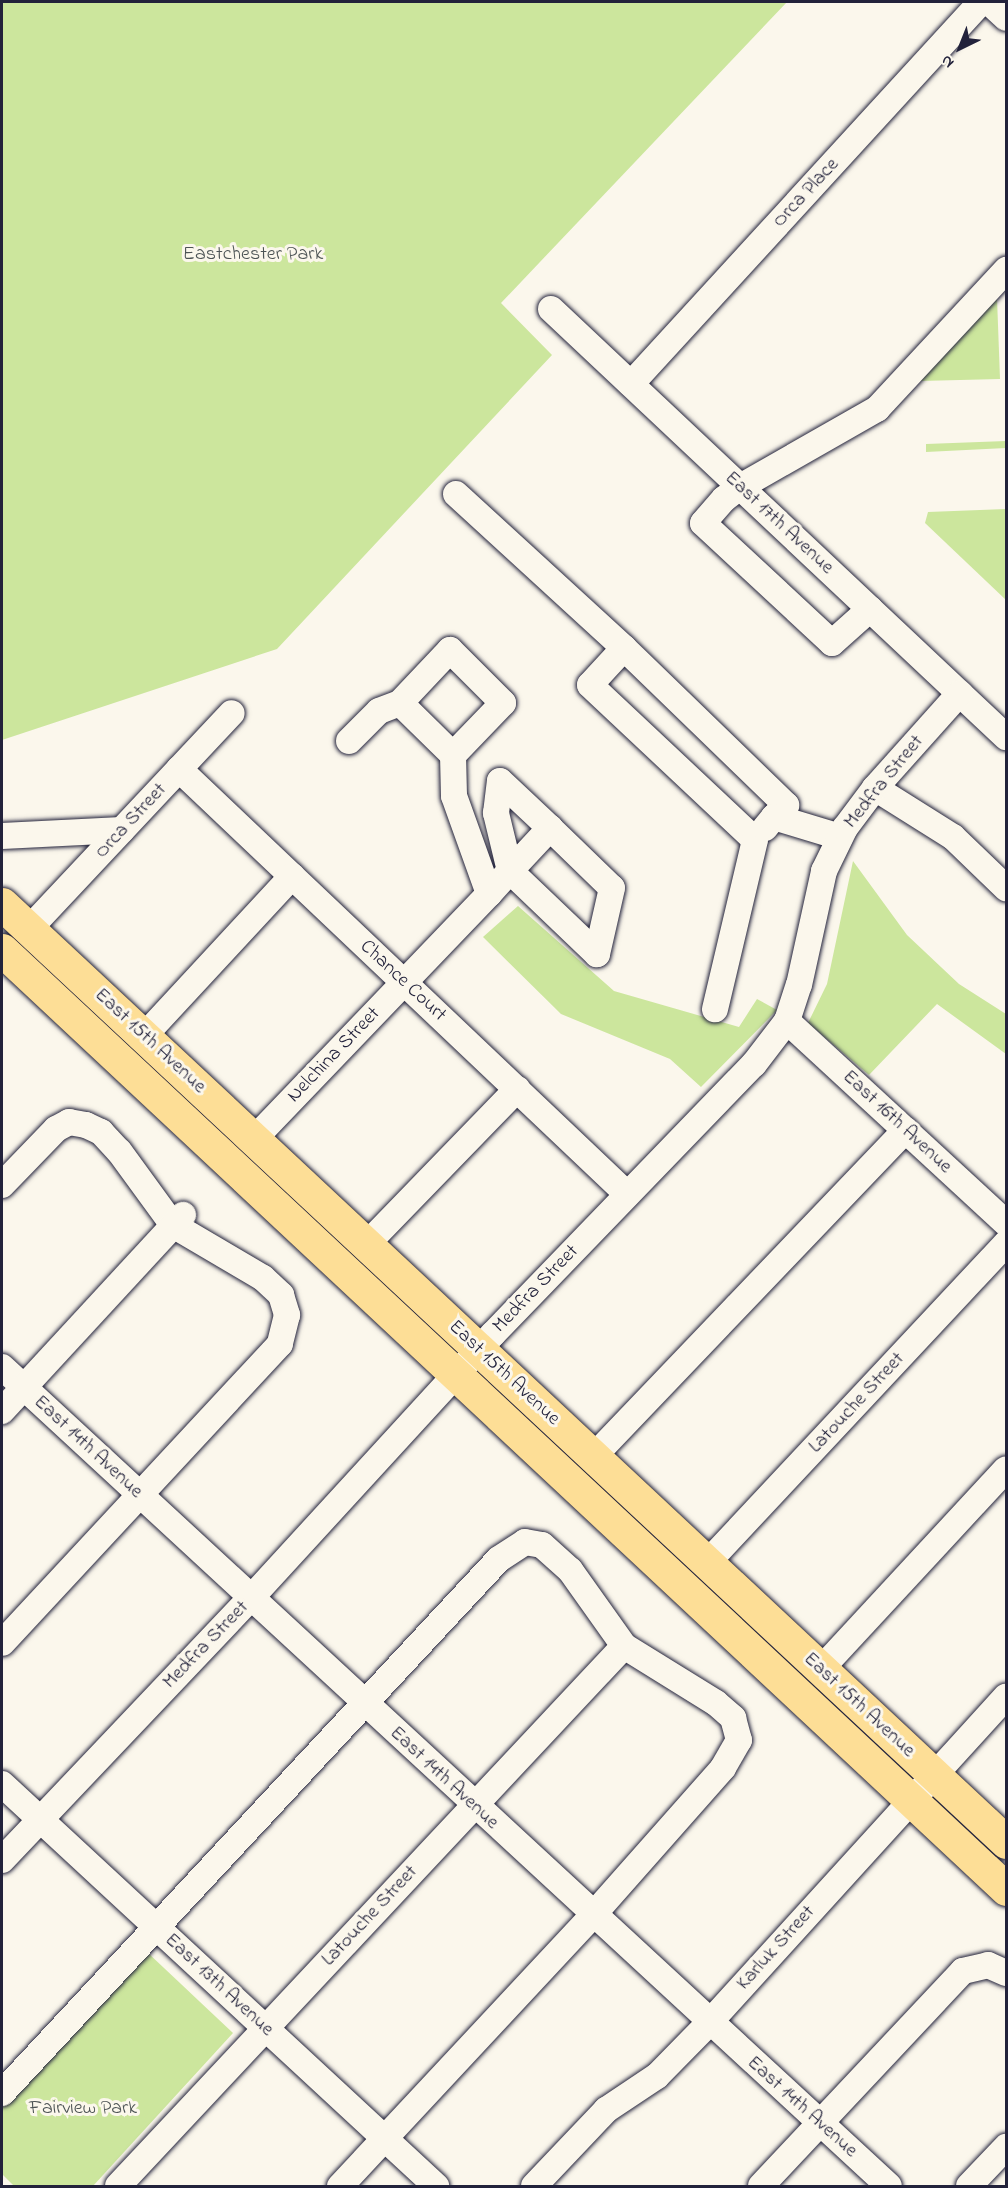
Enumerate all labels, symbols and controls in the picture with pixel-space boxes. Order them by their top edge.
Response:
north arrow [930,18,990,78]
text: N [936,49,960,74]
street label: Orca Place [768,153,844,233]
park label: Eastchester Park [183,242,323,266]
street label: East 17th Avenue [719,466,839,580]
street label: Medfra Street [839,730,929,834]
street label: Orca Street [90,778,172,864]
street label: Chance Court [355,935,451,1027]
street label: East 15th Avenue [89,983,211,1099]
street label: Nelchina Street [282,1002,386,1108]
street label: East 16th Avenue [837,1065,957,1179]
street label: Medfra Street [488,1240,584,1338]
street label: East 15th Avenue [443,1315,565,1431]
street label: Latouche Street [804,1347,910,1459]
street label: East 14th Avenue [28,1390,148,1504]
street label: Medfra Street [158,1596,254,1694]
street label: East 15th Avenue [798,1647,920,1763]
street label: East 14th Avenue [384,1721,504,1835]
street label: Latouche Street [317,1860,423,1972]
street label: Karluk Street [732,1901,820,1995]
street label: East 13th Avenue [159,1928,279,2042]
street label: East 14th Avenue [742,2051,862,2163]
park label: Fairview Park [29,2096,137,2120]

